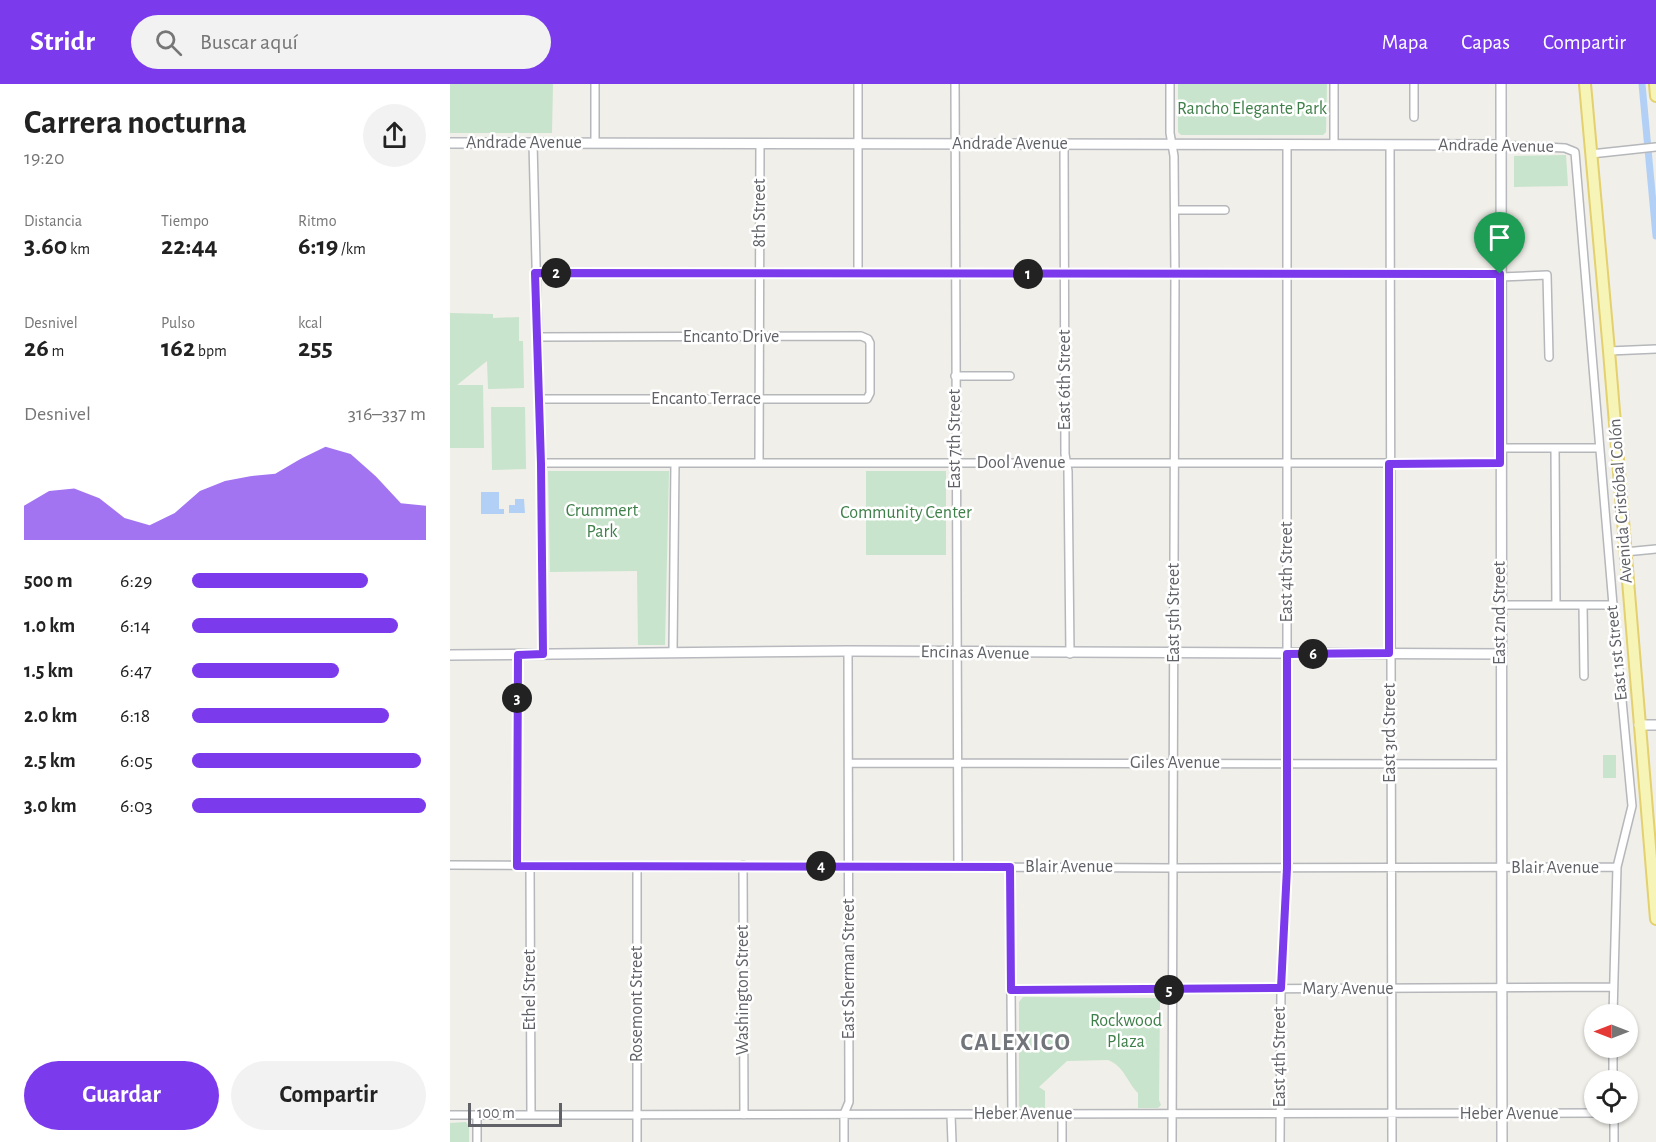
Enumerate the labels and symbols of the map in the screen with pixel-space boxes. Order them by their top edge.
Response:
park label: Rancho Elegante Park [1177,100,1328,118]
street label: Andrade Avenue [466,134,582,152]
street label: Andrade Avenue [952,135,1068,153]
street label: Andrade Avenue [1438,136,1554,156]
street label: 8th Street [751,178,769,247]
pin [1474,212,1525,274]
pin: 2 [541,258,571,288]
pin: 1 [1013,259,1043,289]
street label: Encanto Drive [683,328,779,346]
street label: East 6th Street [1056,329,1074,430]
street label: East 7th Street [946,389,964,489]
street label: Encanto Terrace [651,390,761,408]
street label: Avenida Cristóbal Colón [1606,418,1636,584]
street label: Dool Avenue [976,454,1066,472]
park label: Crummert Park [566,502,638,541]
park label: Community Center [840,504,972,522]
street label: East 4th Street [1278,521,1296,623]
street label: East 2nd Street [1491,561,1509,665]
street label: East 5th Street [1165,563,1183,663]
street label: East 1st Street [1603,604,1631,702]
pin: 6 [1298,639,1328,669]
street label: Encinas Avenue [920,643,1030,663]
pin: 3 [502,683,532,713]
street label: East 3rd Street [1381,683,1399,783]
street label: Giles Avenue [1130,754,1220,772]
pin: 4 [806,851,836,881]
street label: Blair Avenue [1025,858,1113,876]
street label: Blair Avenue [1511,859,1599,877]
street label: East Sherman Street [840,898,858,1039]
street label: Washington Street [734,924,752,1055]
street label: Rosemont Street [628,945,646,1062]
street label: Ethel Street [521,949,539,1031]
pin: 5 [1154,975,1184,1005]
street label: Mary Avenue [1302,980,1394,998]
north arrow [1584,1004,1638,1058]
street label: East 4th Street [1271,1006,1289,1108]
park label: Rockwood Plaza [1090,1012,1162,1051]
district label: CALEXICO [961,1031,1071,1055]
scale bar [468,1100,562,1128]
street label: Heber Avenue [973,1105,1073,1123]
street label: Heber Avenue [1459,1105,1559,1123]

